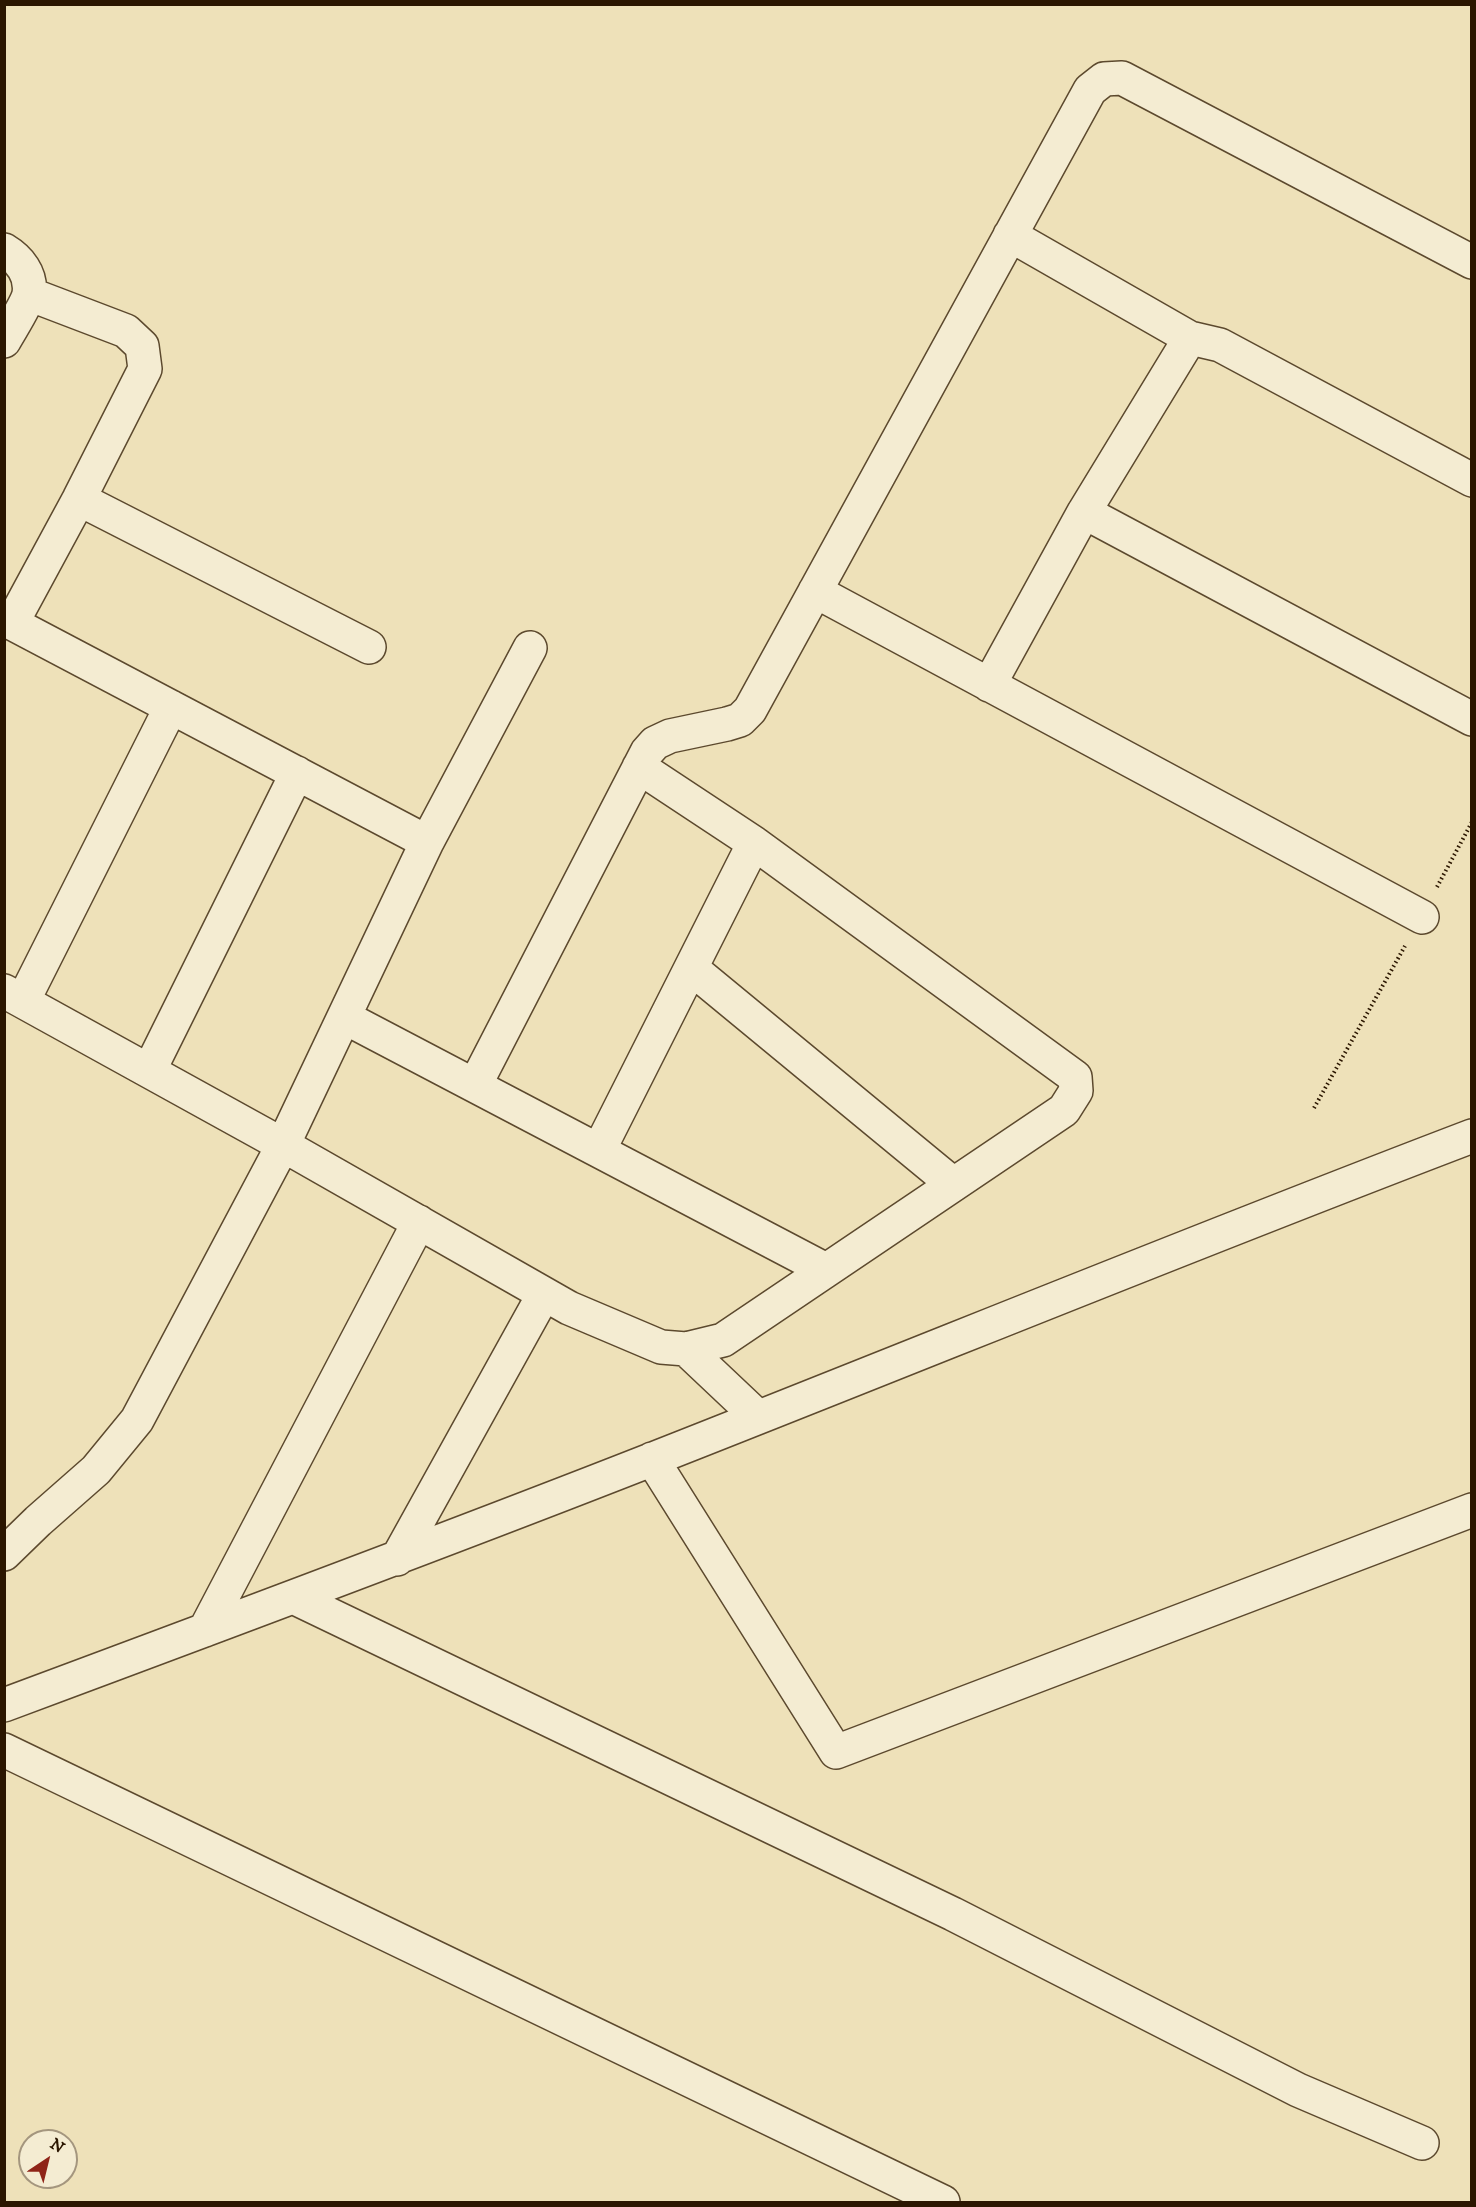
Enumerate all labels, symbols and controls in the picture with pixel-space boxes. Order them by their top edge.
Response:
north arrow [18,2129,78,2189]
text: N [46,2134,68,2158]

